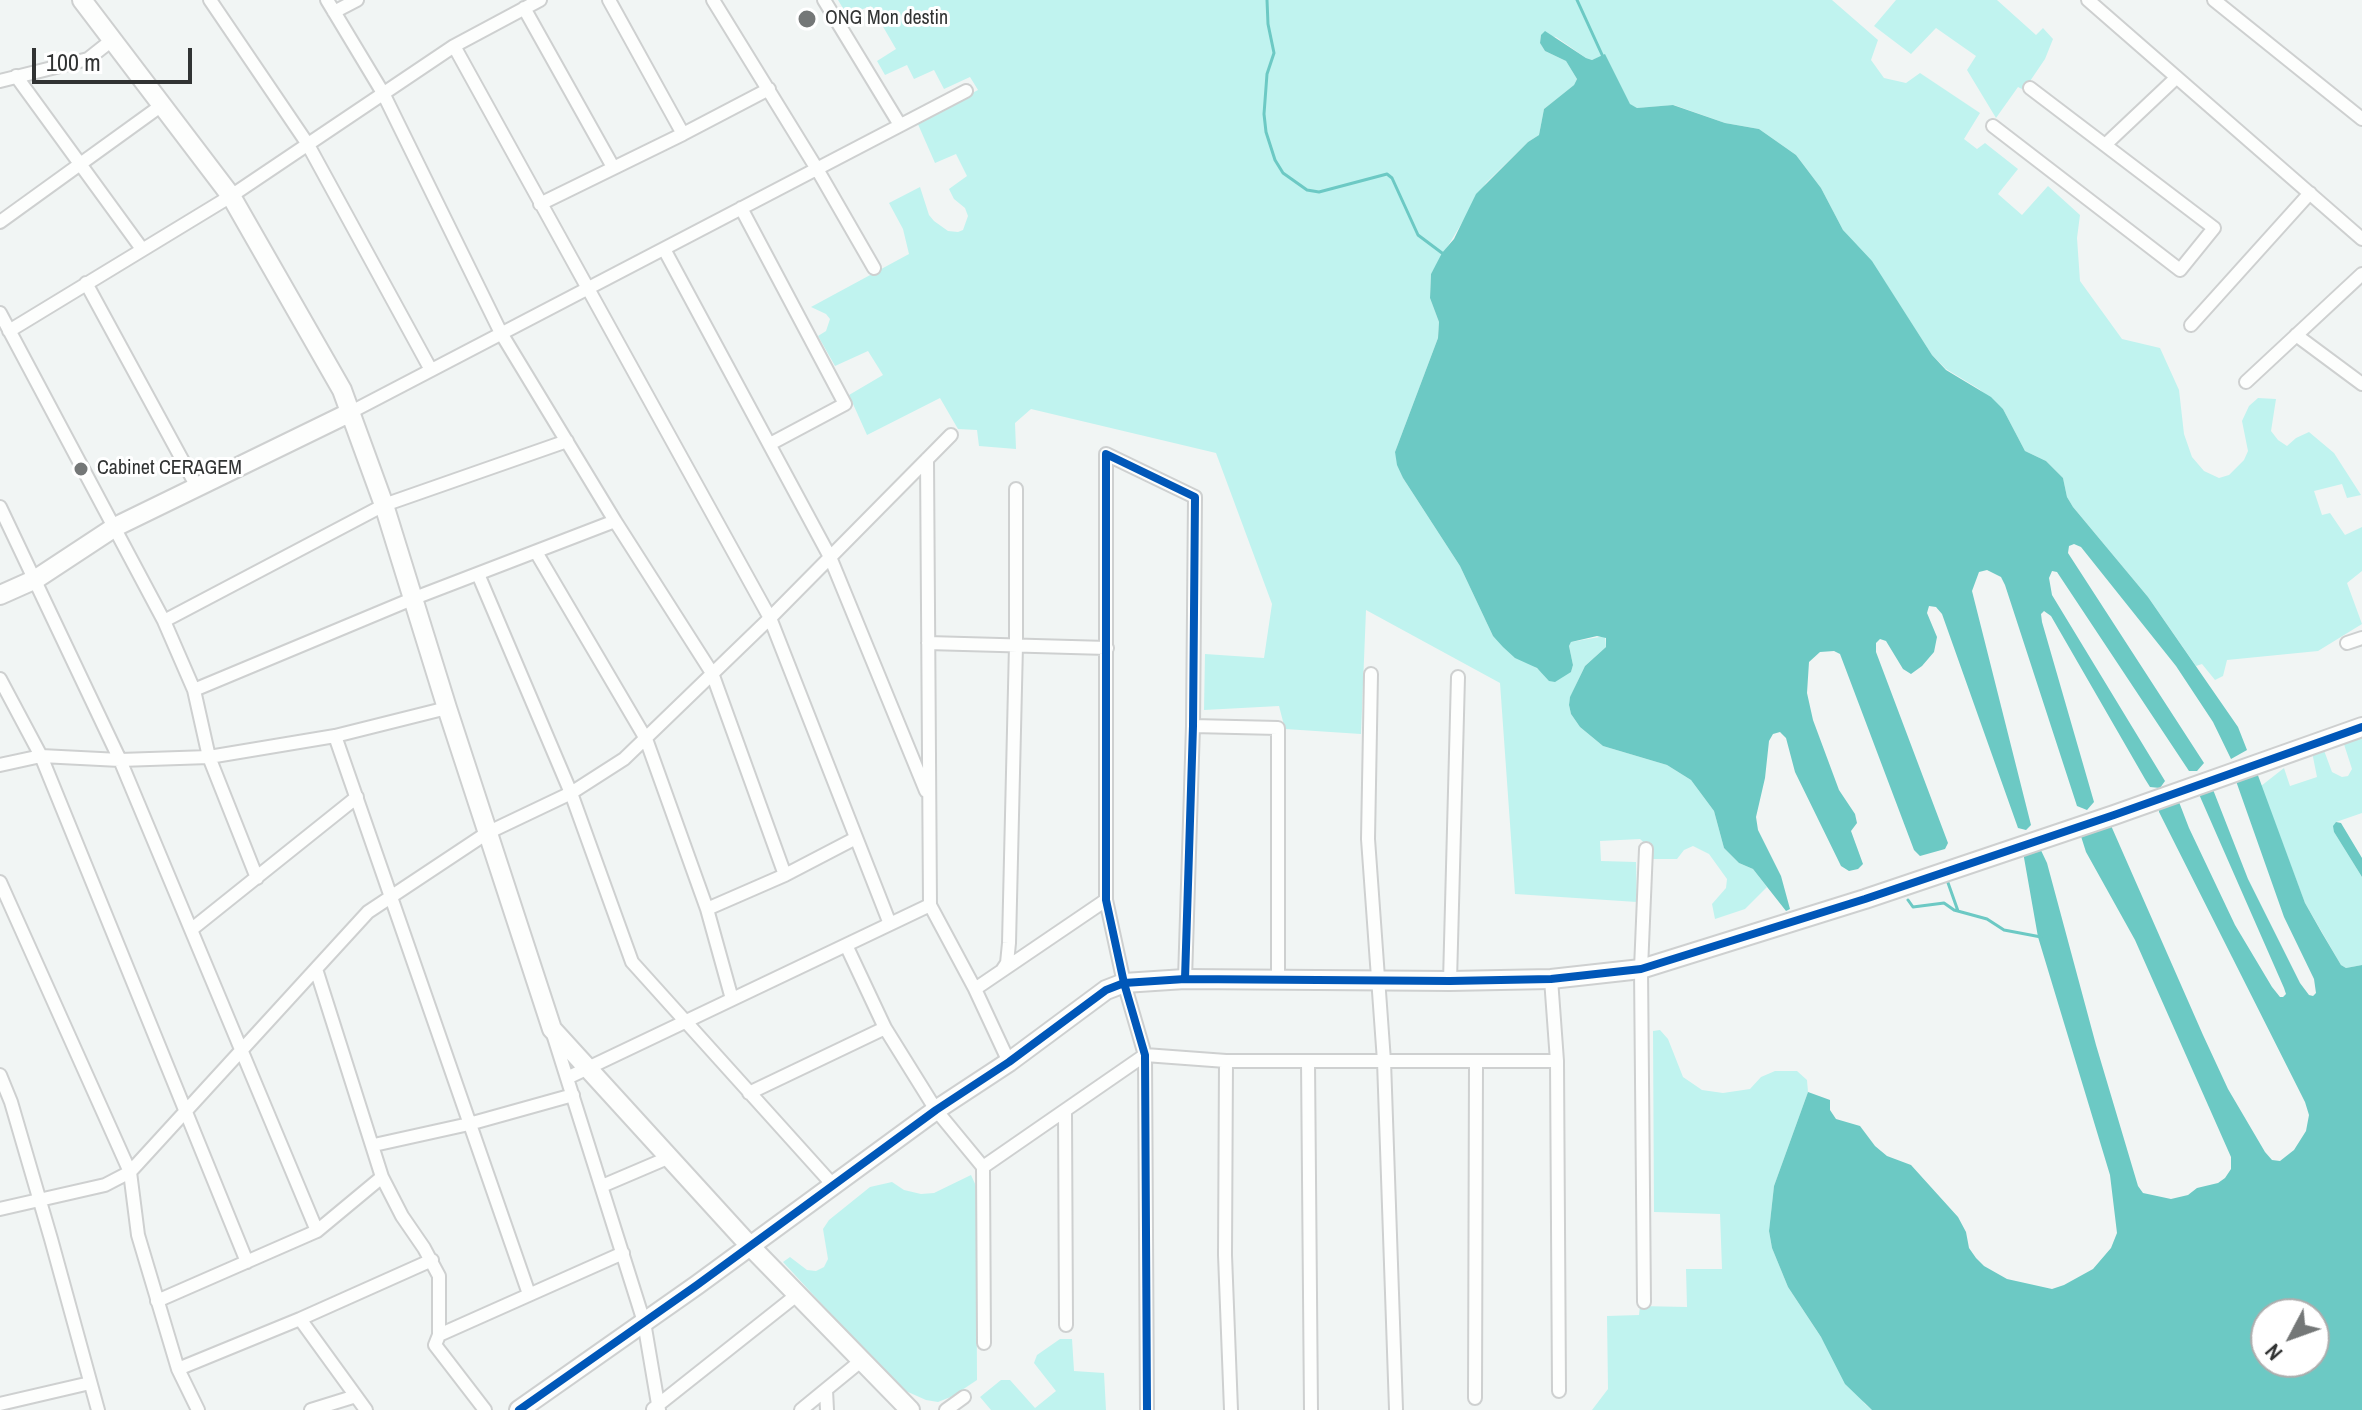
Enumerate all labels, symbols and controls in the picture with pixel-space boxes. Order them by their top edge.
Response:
place label: ONG Mon destin [825,7,948,31]
marker: ONG Mon destin [796,8,818,30]
scale bar [36,32,196,82]
text: 100 m [46,46,101,78]
place label: Cabinet CERAGEM [97,457,242,481]
marker: Cabinet CERAGEM [72,460,90,478]
north arrow [2250,1298,2330,1378]
text: N [2258,1338,2289,1367]

